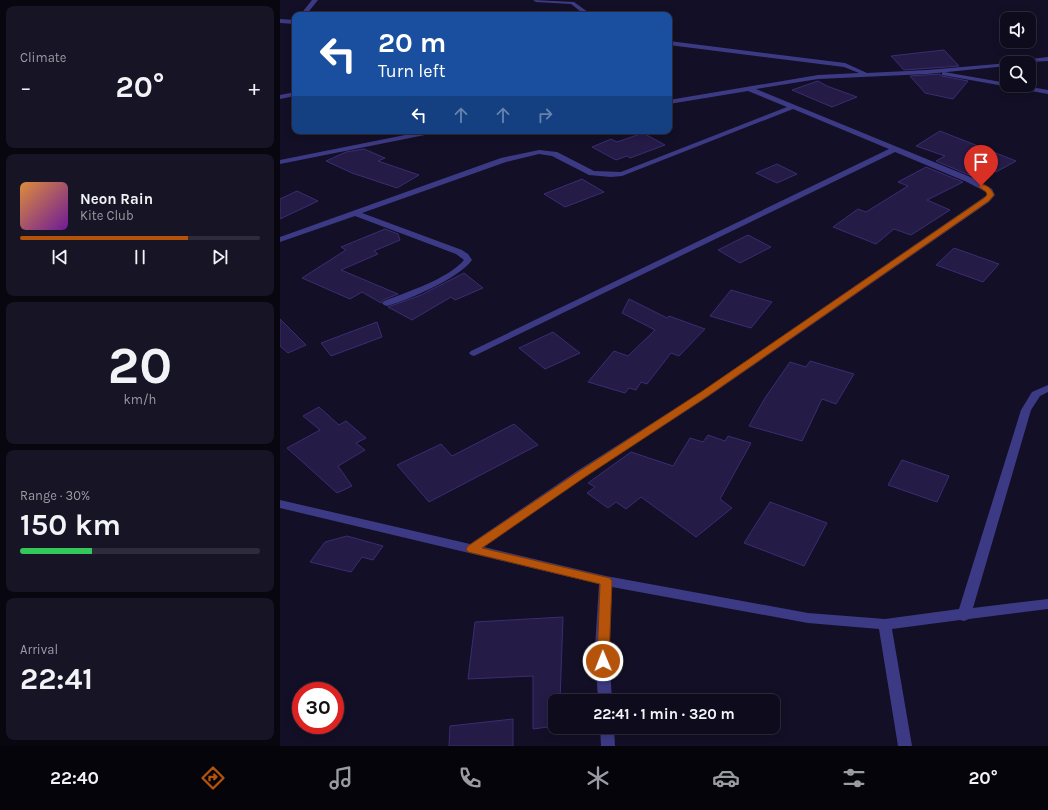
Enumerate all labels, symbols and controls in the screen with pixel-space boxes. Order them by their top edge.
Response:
map controls [1000,12,1036,92]
button: sound [1000,12,1036,48]
text: 20 m [378,26,446,59]
icon: left [312,28,364,80]
text: Climate [20,50,66,65]
button: search [1000,56,1036,92]
text: Turn left [378,60,446,82]
text: 20° [116,69,164,105]
text: − [20,75,32,101]
text: + [248,75,260,101]
icon: left [408,104,430,126]
icon: ahead [450,104,472,126]
icon: ahead [492,104,514,126]
icon: right [534,104,556,126]
pin [964,145,998,186]
icon: arrive [970,151,992,173]
text: Neon Rain [80,190,153,208]
text: Kite Club [80,208,134,223]
icon: previous [49,246,71,268]
icon: pause [129,246,151,268]
icon: next [209,246,231,268]
text: 20 [108,335,172,396]
text: km/h [124,392,156,407]
text: Range · 30% [20,488,90,503]
text: 150 km [20,507,121,543]
position arrow [582,640,624,682]
text: Arrival [20,642,58,657]
text: 22:41 [20,661,93,697]
speed limit sign: 30 [292,682,344,734]
text: 22:41 · 1 min · 320 m [593,705,735,723]
icon: directions [199,764,227,792]
icon: music [327,764,355,792]
icon: phone [456,764,484,792]
icon: climate [584,764,612,792]
icon: car [712,764,740,792]
icon: filters [840,764,868,792]
text: 22:40 [50,767,99,789]
text: 20° [968,767,998,789]

